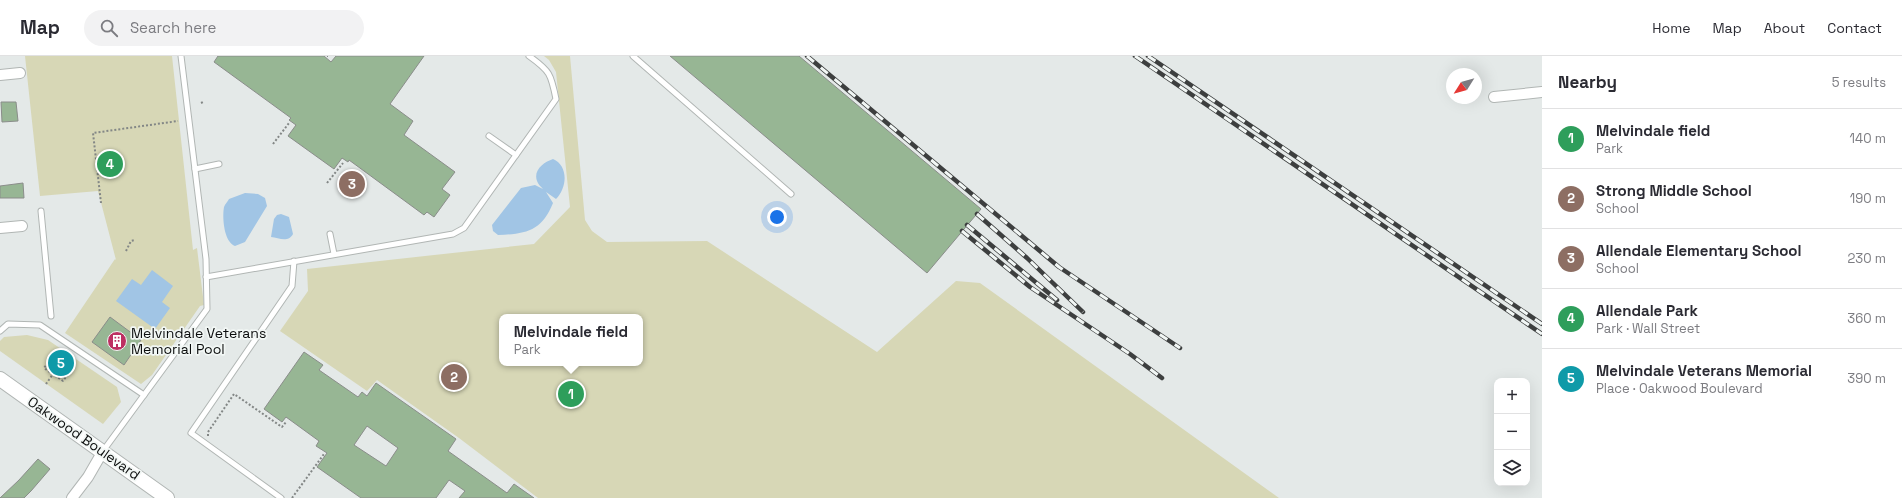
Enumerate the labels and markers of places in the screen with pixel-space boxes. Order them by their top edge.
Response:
pin: 4 [97,149,123,179]
pin: 3 [339,169,365,199]
place label: Melvindale Veterans Memorial Pool [131,324,266,358]
building icon: Melvindale Veterans Memorial Pool [106,330,128,352]
pin: 5 [48,348,74,378]
pin: 2 [441,362,467,392]
pin: 1 [558,379,584,409]

